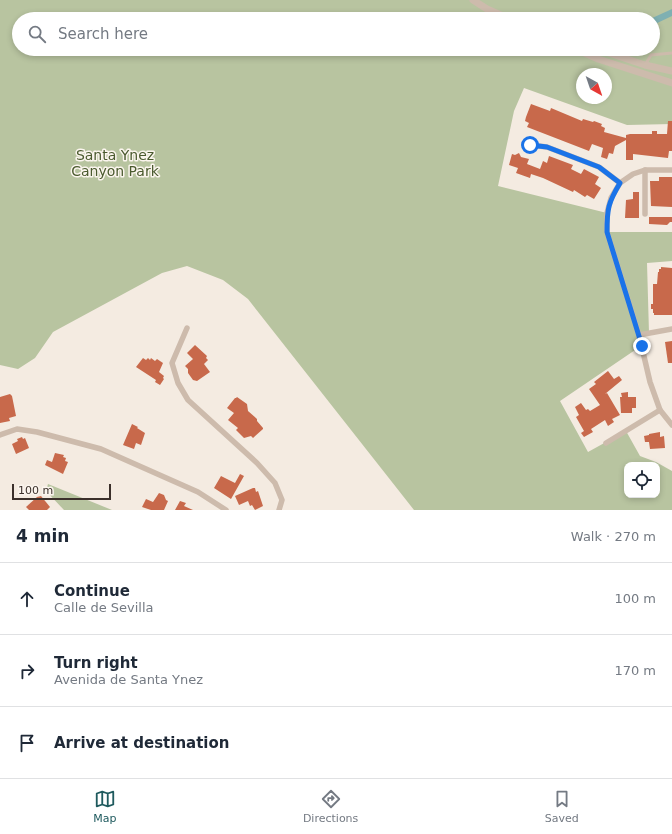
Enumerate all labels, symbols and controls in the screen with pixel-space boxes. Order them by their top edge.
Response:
search box [12,12,660,56]
icon: search [26,23,48,45]
text: Search here [58,25,148,43]
north arrow [576,68,612,104]
route start [521,136,539,154]
park label: Santa Ynez Canyon Park [71,147,160,179]
route end [633,337,651,355]
map controls [624,462,660,498]
button: locate [624,462,660,498]
scale bar [12,482,111,501]
text: 100 m [18,484,53,497]
text: 4 min [16,526,69,546]
text: Walk · 270 m [571,529,656,544]
text: Continue [54,582,130,600]
icon: ahead [16,588,38,610]
text: 100 m [614,591,656,606]
text: Calle de Sevilla [54,600,154,615]
text: Turn right [54,654,138,672]
icon: right [16,660,38,682]
text: 170 m [614,663,656,678]
text: Avenida de Santa Ynez [54,672,203,687]
icon: arrive [16,732,38,754]
text: Arrive at destination [54,734,229,752]
tab: Map [93,788,116,825]
tab: Directions [303,788,358,825]
tab: Saved [545,788,579,825]

